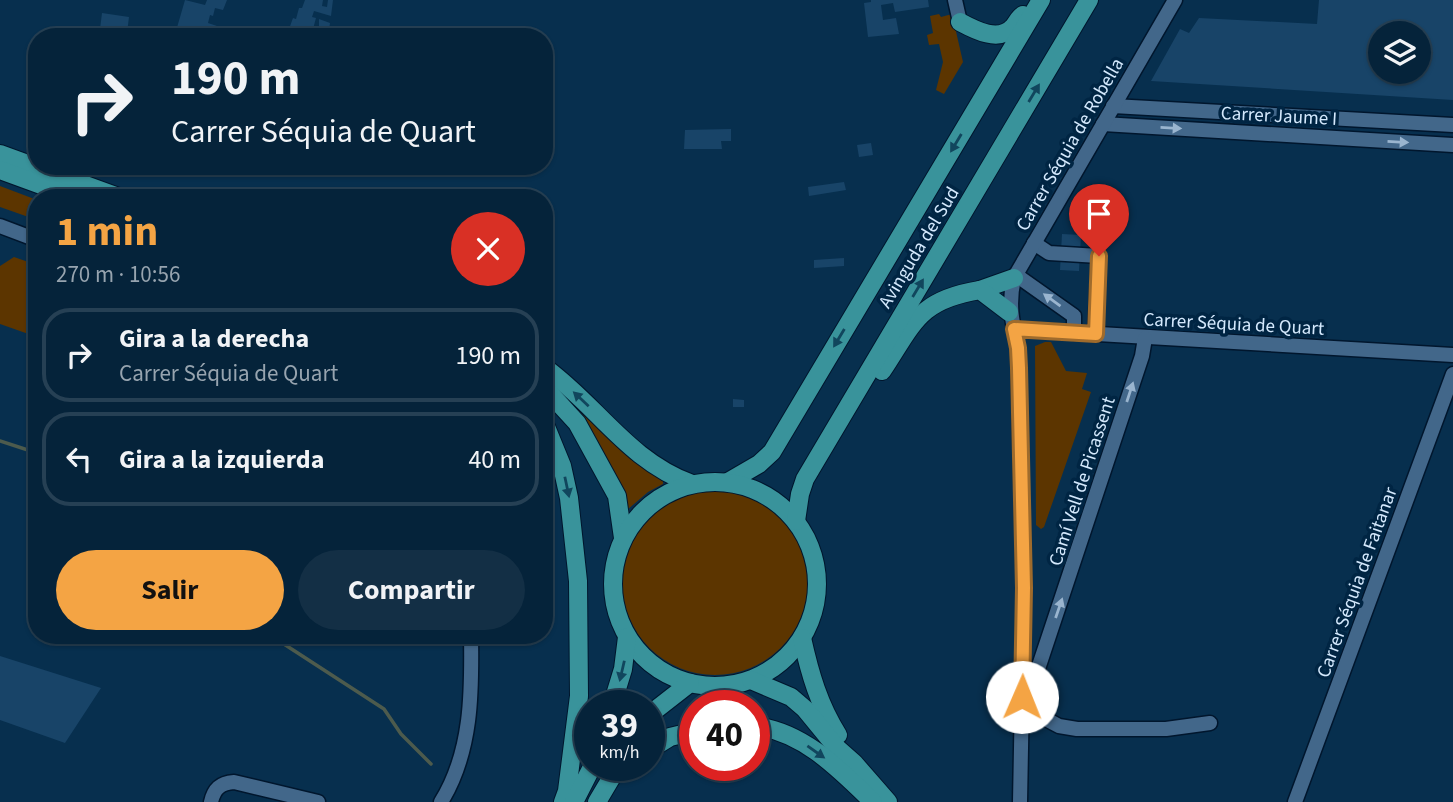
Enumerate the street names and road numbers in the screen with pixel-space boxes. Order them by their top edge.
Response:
street label: Carrer Séquia de Robella [1010,53,1131,236]
street label: Carrer Jaume I [1220,100,1338,133]
street label: Avinguda del Sud [872,182,966,314]
street label: Carrer Séquia de Quart [1143,306,1326,343]
street label: Camí Vell de Picassent [1042,393,1123,570]
street label: Carrer Séquia de Faitanar [1310,483,1405,681]

